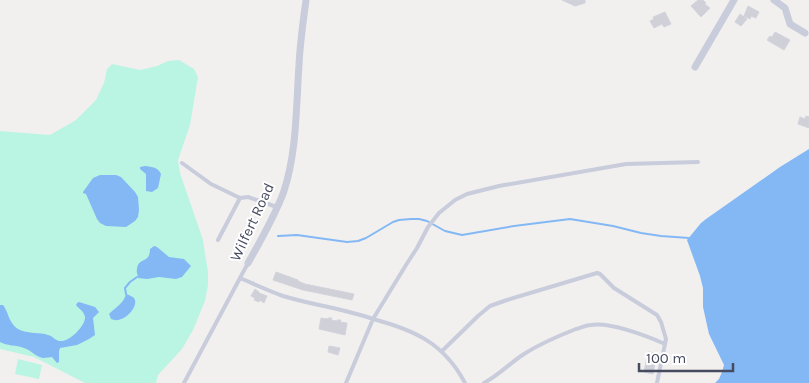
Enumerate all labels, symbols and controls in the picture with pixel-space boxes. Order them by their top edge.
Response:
street label: Wilfert Road [226,180,278,264]
scale bar [639,340,733,372]
text: 100 m [646,349,686,367]

